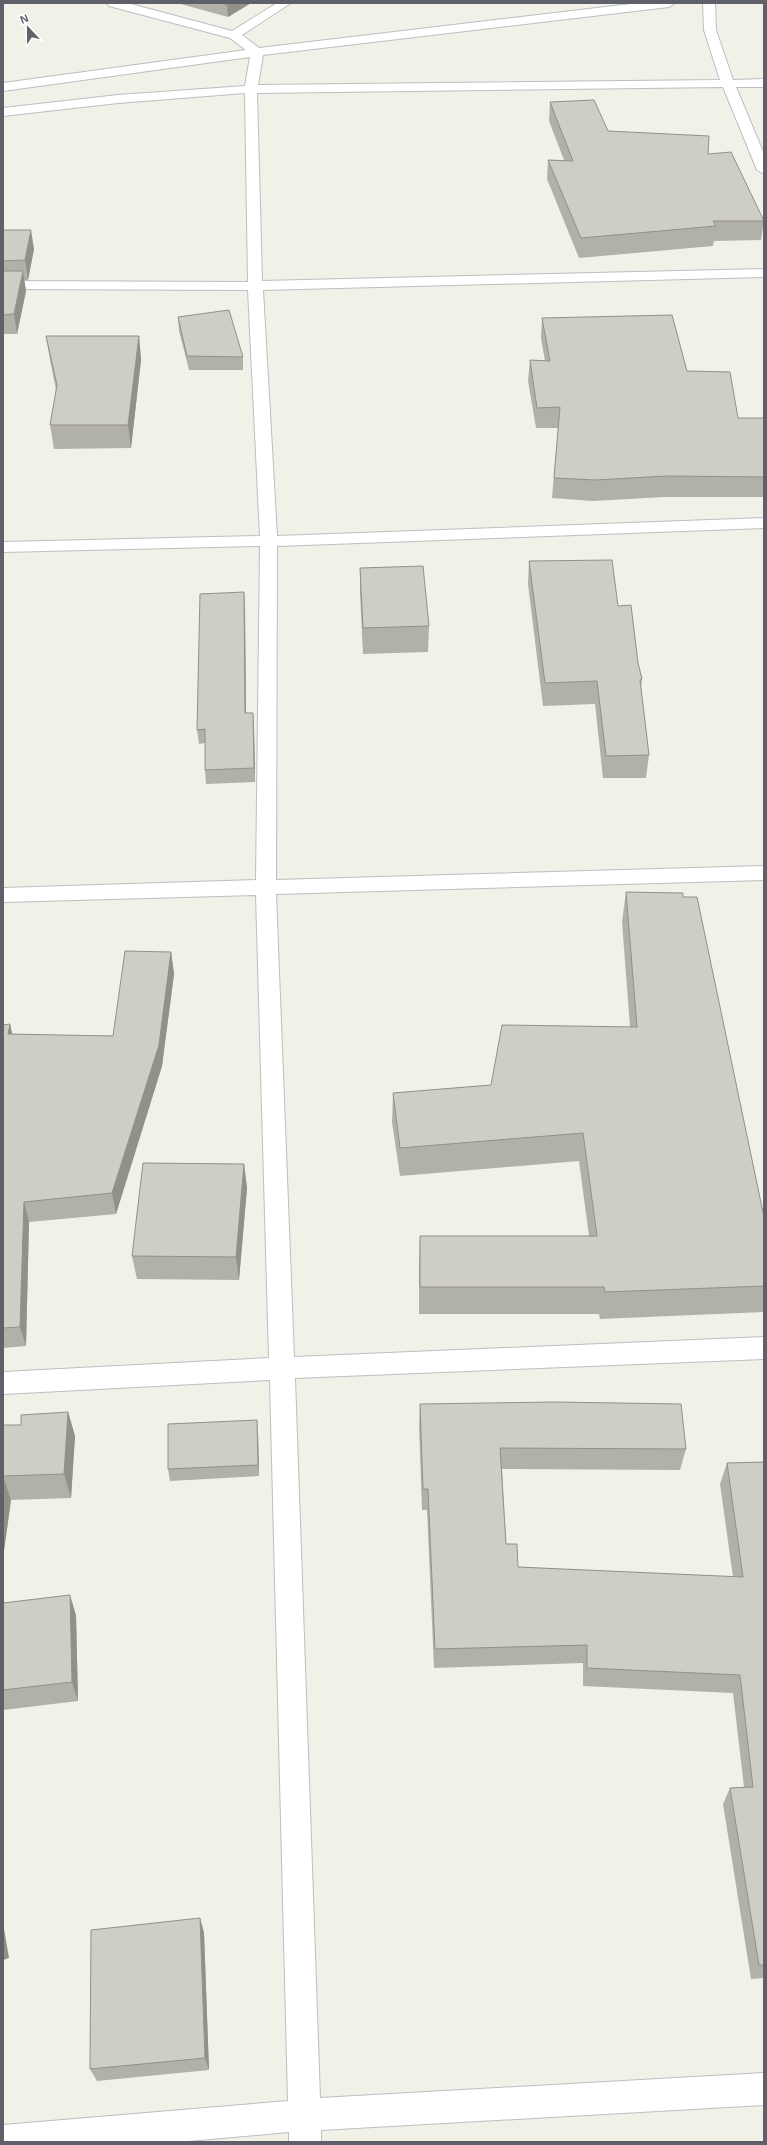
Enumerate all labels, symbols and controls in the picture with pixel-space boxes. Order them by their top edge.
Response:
north arrow [8,8,48,48]
text: N [18,12,30,26]

